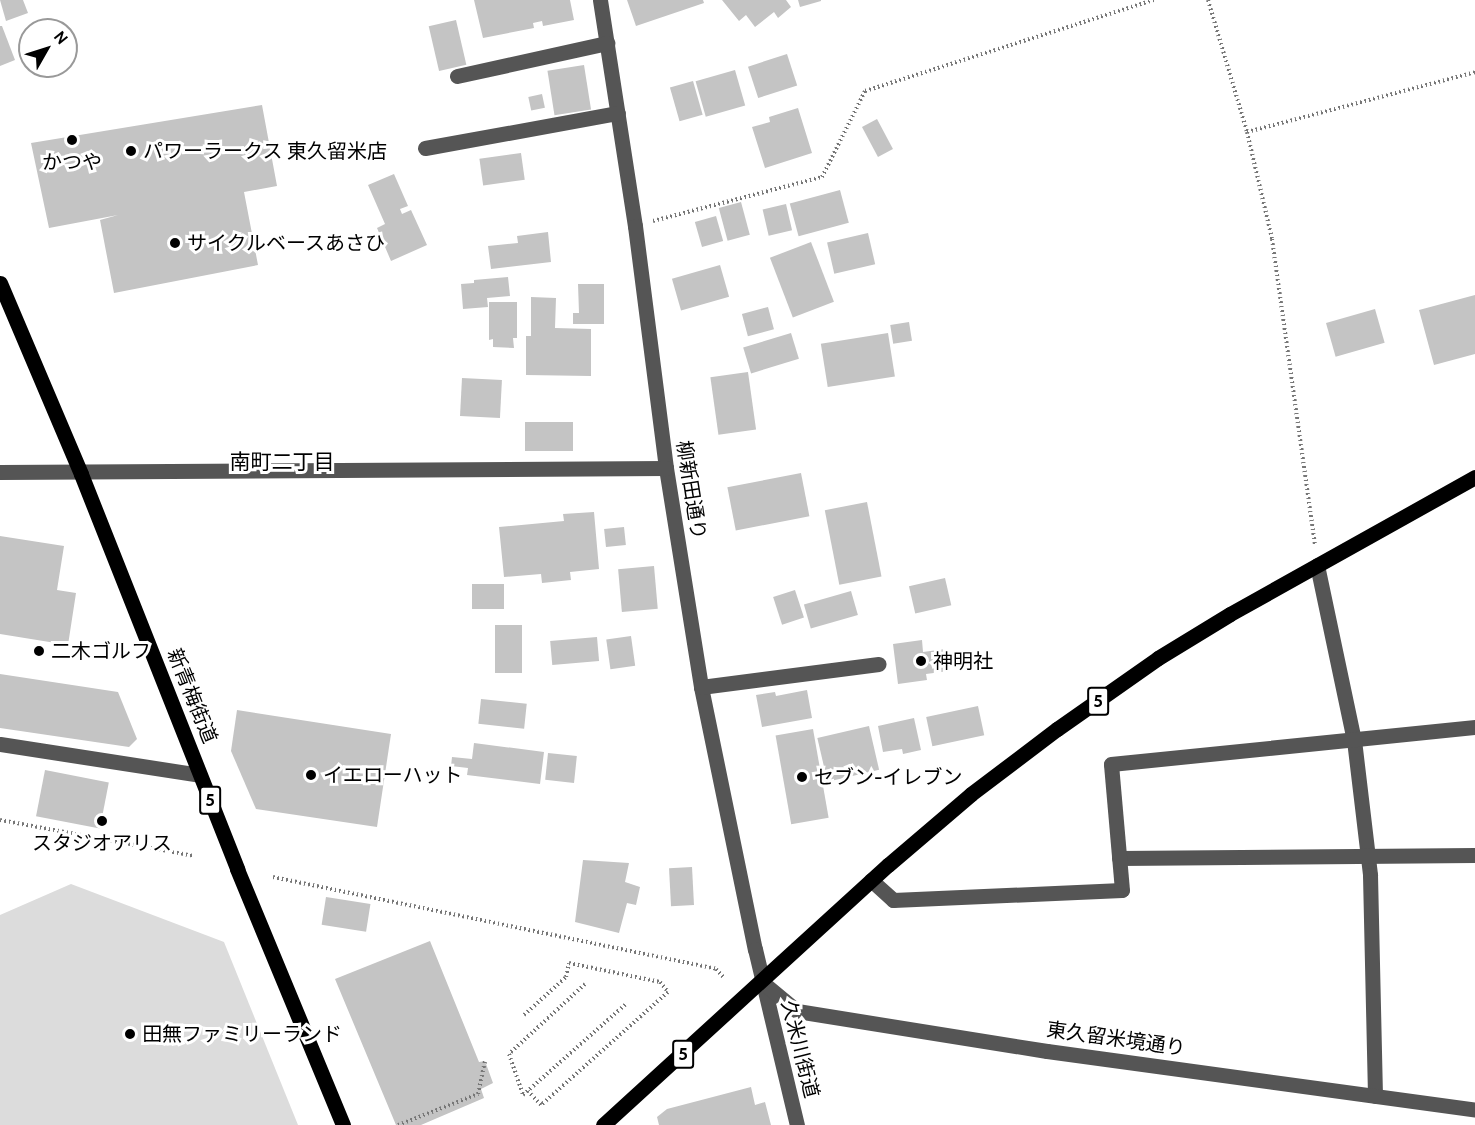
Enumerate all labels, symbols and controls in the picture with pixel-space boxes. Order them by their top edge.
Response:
north arrow [18,18,78,78]
text: N [50,27,72,48]
marker: かつや [65,133,79,147]
place label: パワーラークス 東久留米店 [143,139,387,163]
marker: パワーラークス 東久留米店 [124,144,138,158]
place label: かつや [42,150,102,174]
place label: サイクルベースあさひ [187,231,387,255]
marker: サイクルベースあさひ [168,236,182,250]
street label: 柳新田通り [671,439,711,541]
district label: 南町二丁目 [230,449,334,475]
place label: 二木ゴルフ [51,639,151,663]
marker: 二木ゴルフ [32,644,46,658]
street label: 新青梅街道 [162,645,222,747]
place label: 神明社 [933,649,993,673]
marker: 神明社 [914,654,928,668]
road number: 5 [1086,686,1110,716]
place label: イエローハット [323,763,463,787]
place label: セブン-イレブン [814,765,962,789]
marker: イエローハット [304,768,318,782]
marker: セブン-イレブン [795,770,809,784]
road number: 5 [198,785,222,815]
marker: スタジオアリス [95,814,109,828]
place label: スタジオアリス [32,831,172,855]
street label: 久米川街道 [776,998,824,1100]
street label: 東久留米境通り [1045,1017,1187,1061]
place label: 田無ファミリーランド [142,1022,342,1046]
marker: 田無ファミリーランド [123,1027,137,1041]
road number: 5 [671,1039,695,1069]

